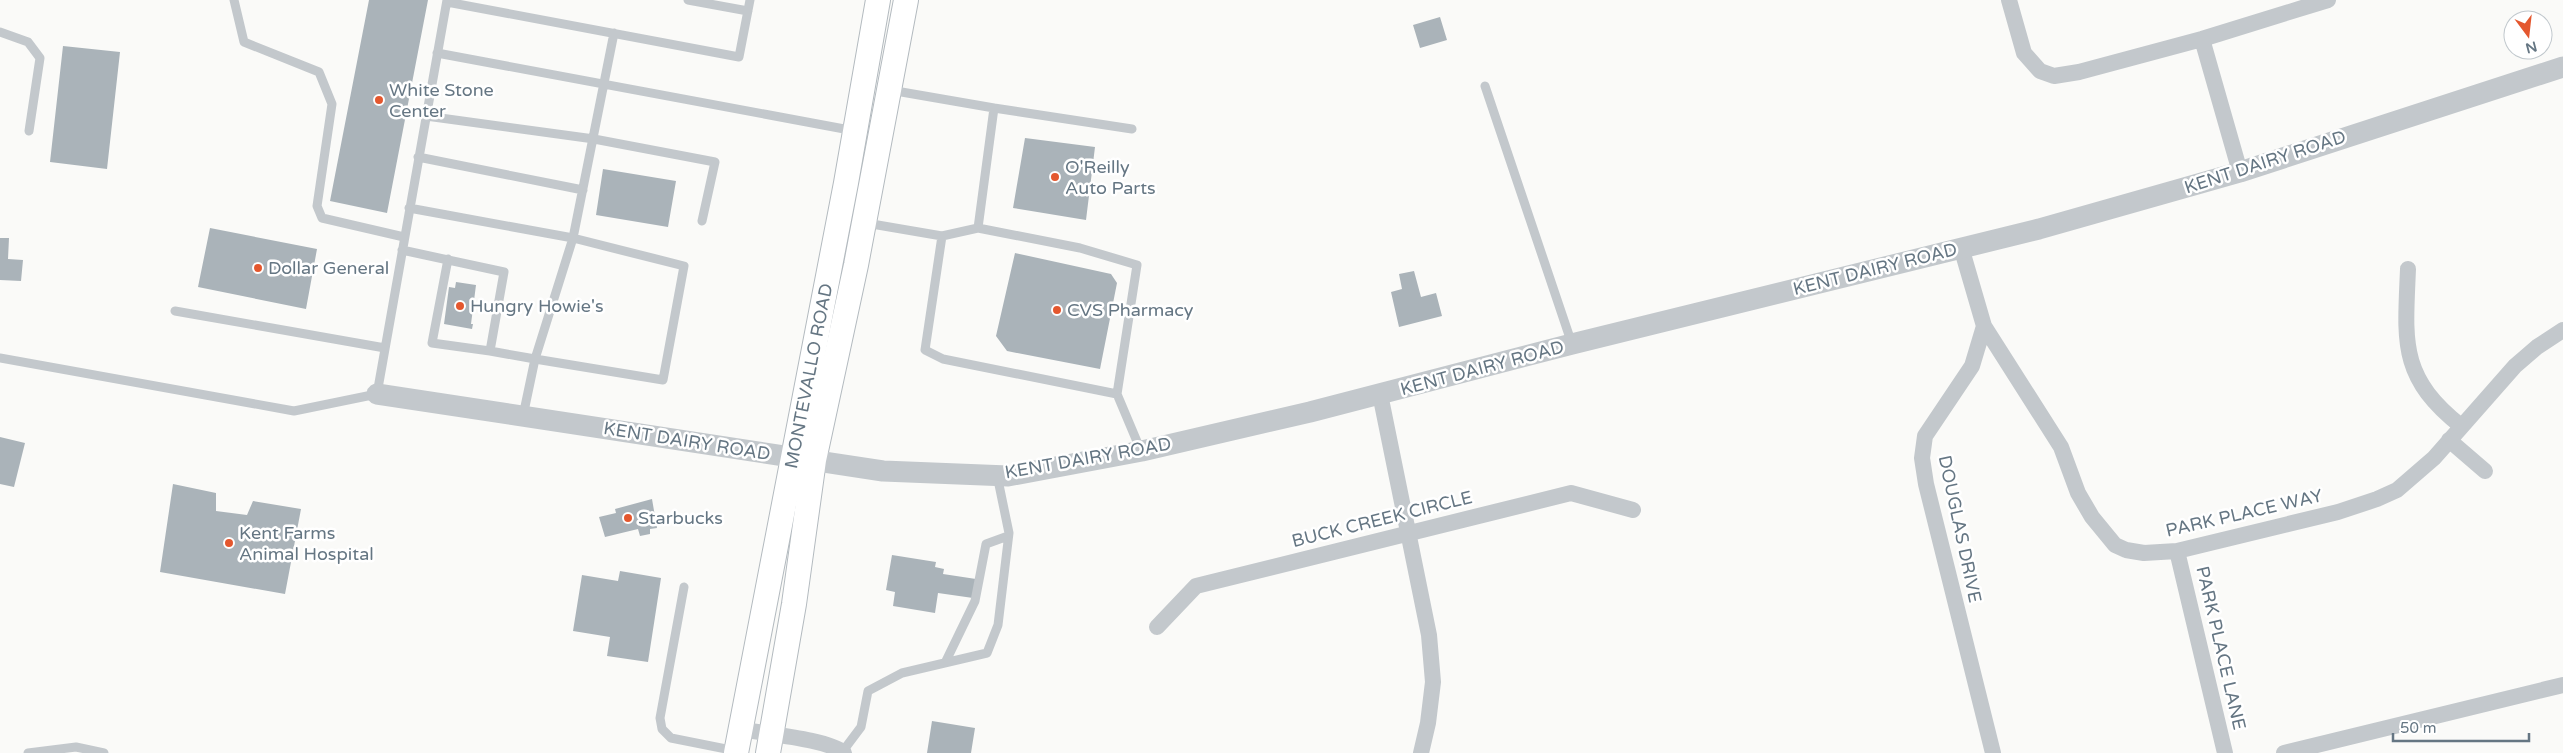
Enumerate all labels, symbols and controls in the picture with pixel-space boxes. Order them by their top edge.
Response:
north arrow [2503,10,2553,60]
text: N [2524,37,2539,57]
place label: White Stone Center [389,79,494,122]
marker: White Stone Center [373,94,385,106]
street label: KENT DAIRY ROAD [2181,125,2349,199]
place label: O'Reilly Auto Parts [1065,156,1156,199]
marker: O'Reilly Auto Parts [1049,171,1061,183]
street label: KENT DAIRY ROAD [1791,238,1959,300]
place label: Dollar General [268,257,389,279]
marker: Dollar General [252,262,264,274]
street label: MONTEVALLO ROAD [780,281,837,470]
place label: Hungry Howie's [470,295,604,317]
place label: CVS Pharmacy [1067,299,1194,321]
marker: Hungry Howie's [454,300,466,312]
marker: CVS Pharmacy [1051,304,1063,316]
street label: KENT DAIRY ROAD [1398,336,1566,400]
street label: KENT DAIRY ROAD [602,417,772,465]
street label: KENT DAIRY ROAD [1003,433,1173,483]
street label: DOUGLAS DRIVE [1934,453,1986,605]
street label: PARK PLACE WAY [2163,484,2325,542]
street label: BUCK CREEK CIRCLE [1289,486,1475,552]
place label: Starbucks [638,507,723,529]
marker: Starbucks [622,512,634,524]
place label: Kent Farms Animal Hospital [239,522,374,565]
marker: Kent Farms Animal Hospital [223,537,235,549]
street label: PARK PLACE LANE [2191,564,2251,732]
scale bar [2393,710,2529,742]
text: 50 m [2400,719,2437,737]

